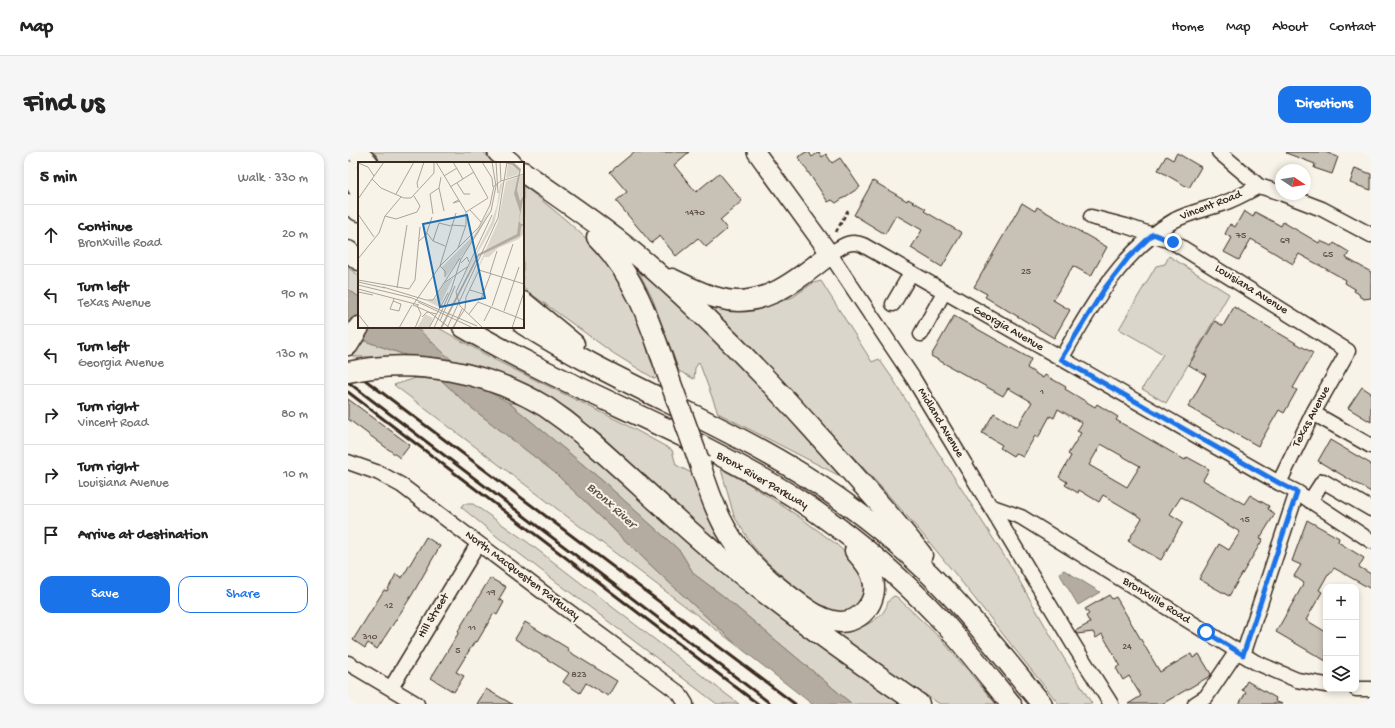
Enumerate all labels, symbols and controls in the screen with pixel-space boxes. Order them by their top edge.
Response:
text: Map [20,16,53,39]
text: Home [1172,19,1204,36]
text: Map [1226,19,1250,36]
text: About [1272,19,1308,36]
text: Contact [1330,19,1375,36]
button: Directions [1278,86,1371,123]
text: Find us [24,88,104,121]
inset map [358,162,524,328]
north arrow [1275,164,1311,200]
text: 5 min [40,168,77,188]
text: Walk · 330 m [238,171,308,186]
street label: Vincent Road [1177,187,1245,225]
house number: 1470 [684,207,705,219]
text: Continue [78,218,132,236]
icon: ahead [40,224,62,246]
text: 20 m [282,227,308,242]
house number: 75 [1235,230,1246,242]
route end [1164,233,1182,251]
house number: 69 [1280,235,1290,247]
text: Bronxville Road [78,236,161,251]
house number: 65 [1323,249,1333,261]
street label: Louisiana Avenue [1212,262,1291,319]
house number: 25 [1021,266,1031,278]
text: Turn left [78,278,129,296]
icon: left [40,284,62,306]
text: 90 m [282,287,308,302]
text: Texas Avenue [78,296,151,311]
street label: Georgia Avenue [970,303,1047,355]
text: Turn left [78,338,129,356]
icon: left [40,344,62,366]
text: 130 m [276,347,308,362]
text: Georgia Avenue [78,356,164,371]
street label: Texas Avenue [1290,383,1334,451]
street label: Midland Avenue [914,386,967,461]
house number: 1 [1039,386,1044,398]
text: Turn right [78,398,138,416]
icon: right [40,404,62,426]
text: 80 m [281,407,308,422]
text: Vincent Road [78,416,148,431]
street label: Bronx River Parkway [713,449,810,513]
text: Turn right [78,458,138,476]
icon: right [40,464,62,486]
text: 10 m [283,467,308,482]
text: Louisiana Avenue [78,476,169,491]
water label: Bronx River [583,480,640,534]
house number: 15 [1239,514,1250,526]
icon: arrive [40,524,62,546]
text: Arrive at destination [78,526,208,544]
street label: North MacQuesten Parkway [462,528,582,624]
street label: Bronxville Road [1119,574,1193,628]
button: Save [40,576,170,613]
button: Share [178,576,308,613]
map controls [1323,584,1359,692]
button: + [1323,584,1359,620]
house number: 19 [485,587,496,599]
street label: Hill Street [415,590,453,641]
house number: 12 [384,600,394,612]
button: − [1323,620,1359,656]
house number: 11 [467,622,476,634]
route start [1197,623,1215,641]
house number: 310 [362,631,378,643]
house number: 24 [1122,641,1132,653]
house number: 5 [455,645,461,657]
button: layers [1323,656,1359,692]
house number: 823 [571,669,587,681]

